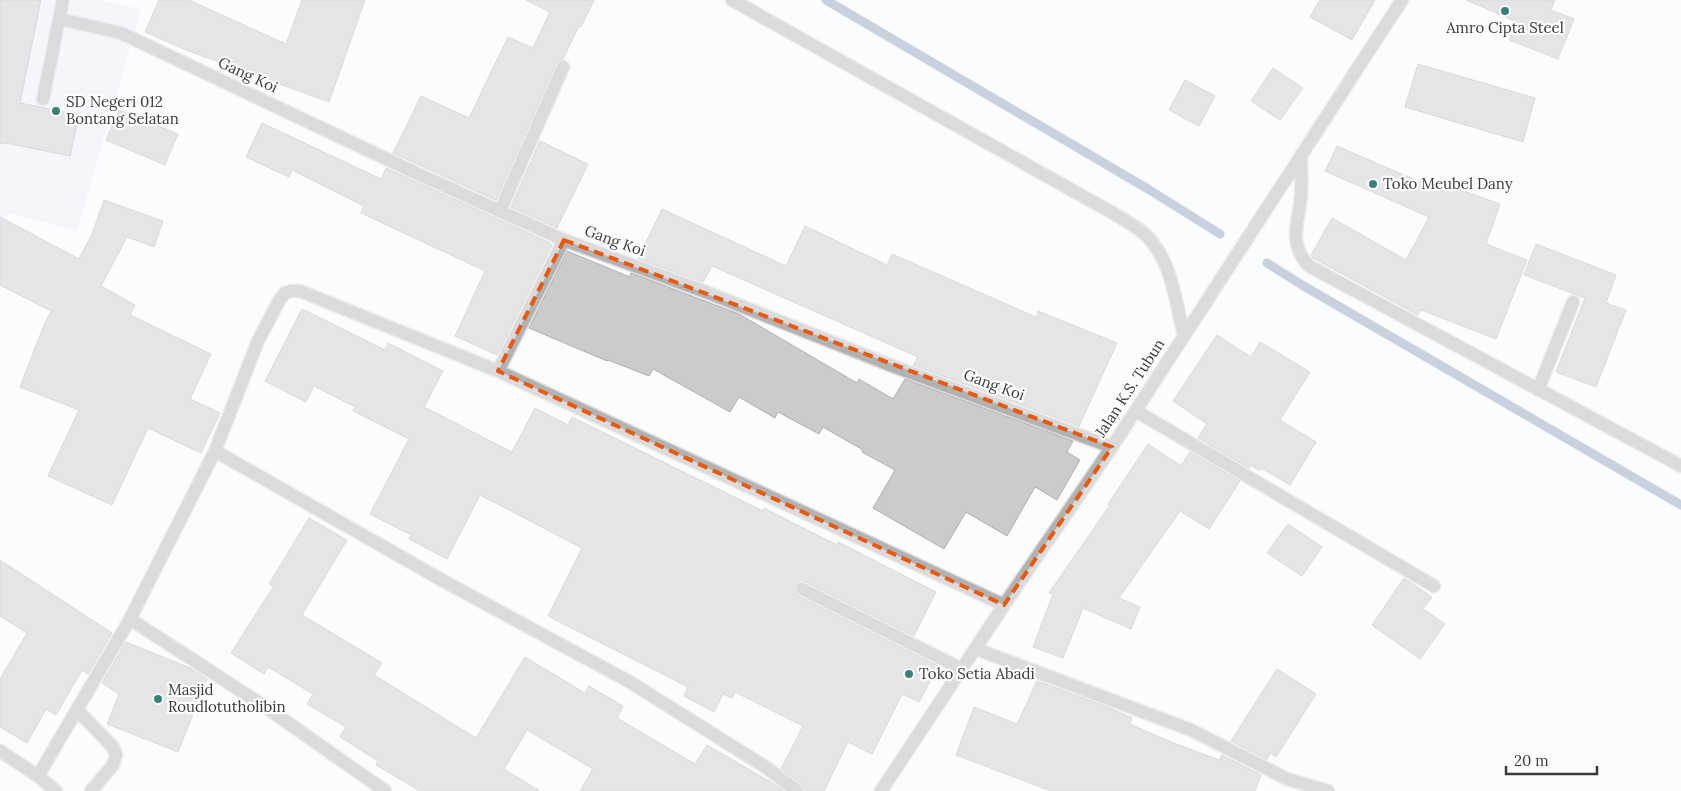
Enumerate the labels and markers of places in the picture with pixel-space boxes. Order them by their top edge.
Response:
marker: Amro Cipta Steel [1499,5,1511,17]
place label: Amro Cipta Steel [1445,18,1564,37]
place label: SD Negeri 012 Bontang Selatan [66,92,179,128]
marker: SD Negeri 012 Bontang Selatan [50,105,62,117]
place label: Toko Meubel Dany [1383,174,1513,193]
marker: Toko Meubel Dany [1367,178,1379,190]
place label: Toko Setia Abadi [919,664,1035,683]
marker: Toko Setia Abadi [903,668,915,680]
place label: Masjid Roudlotutholibin [168,680,286,716]
marker: Masjid Roudlotutholibin [152,693,164,705]

